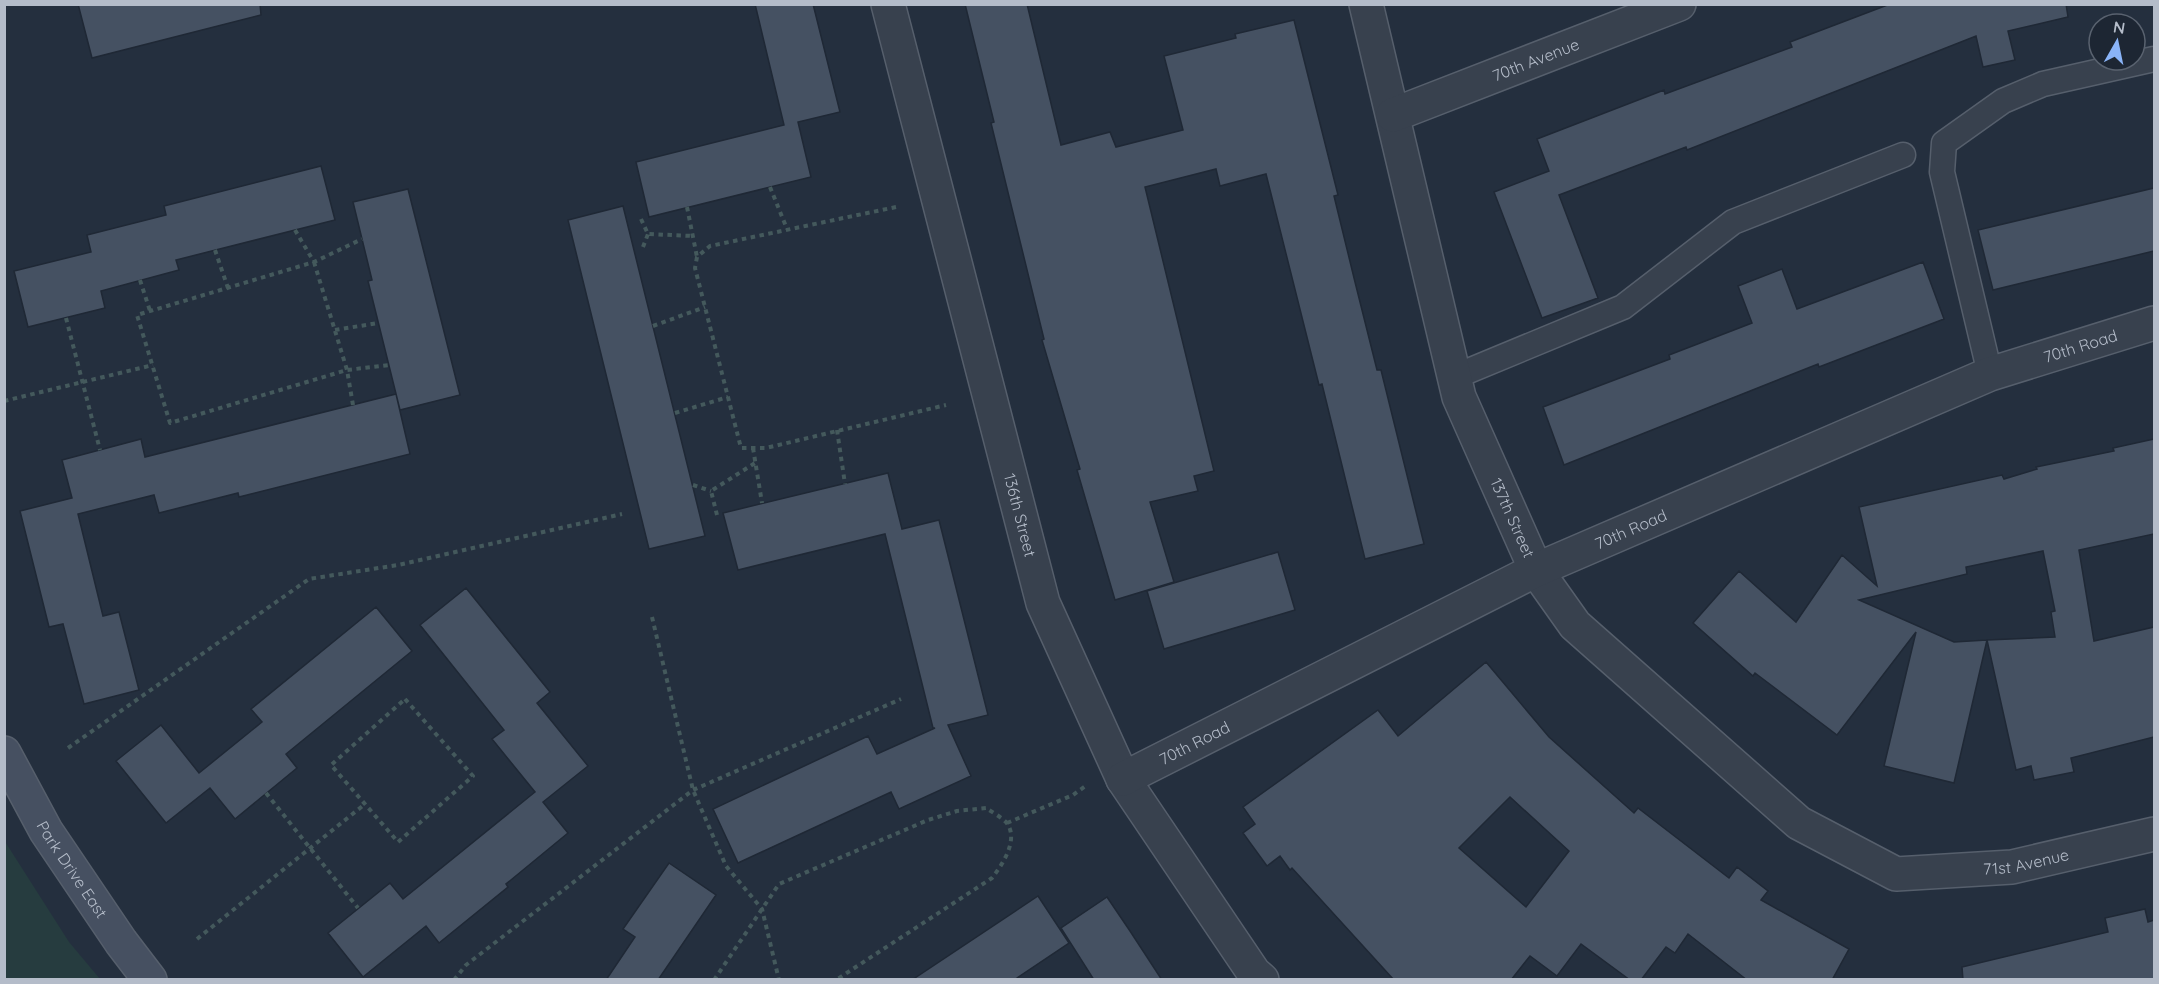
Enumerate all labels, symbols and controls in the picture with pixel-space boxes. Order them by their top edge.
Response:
north arrow [2087,12,2147,72]
text: N [2112,16,2127,38]
street label: 70th Avenue [1489,34,1582,86]
street label: 70th Road [2041,325,2120,367]
street label: 136th Street [1000,471,1041,559]
street label: 137th Street [1486,475,1539,561]
street label: 70th Road [1592,505,1670,553]
street label: 70th Road [1156,717,1233,769]
street label: Park Drive East [32,817,112,922]
street label: 71st Avenue [1983,844,2071,879]

